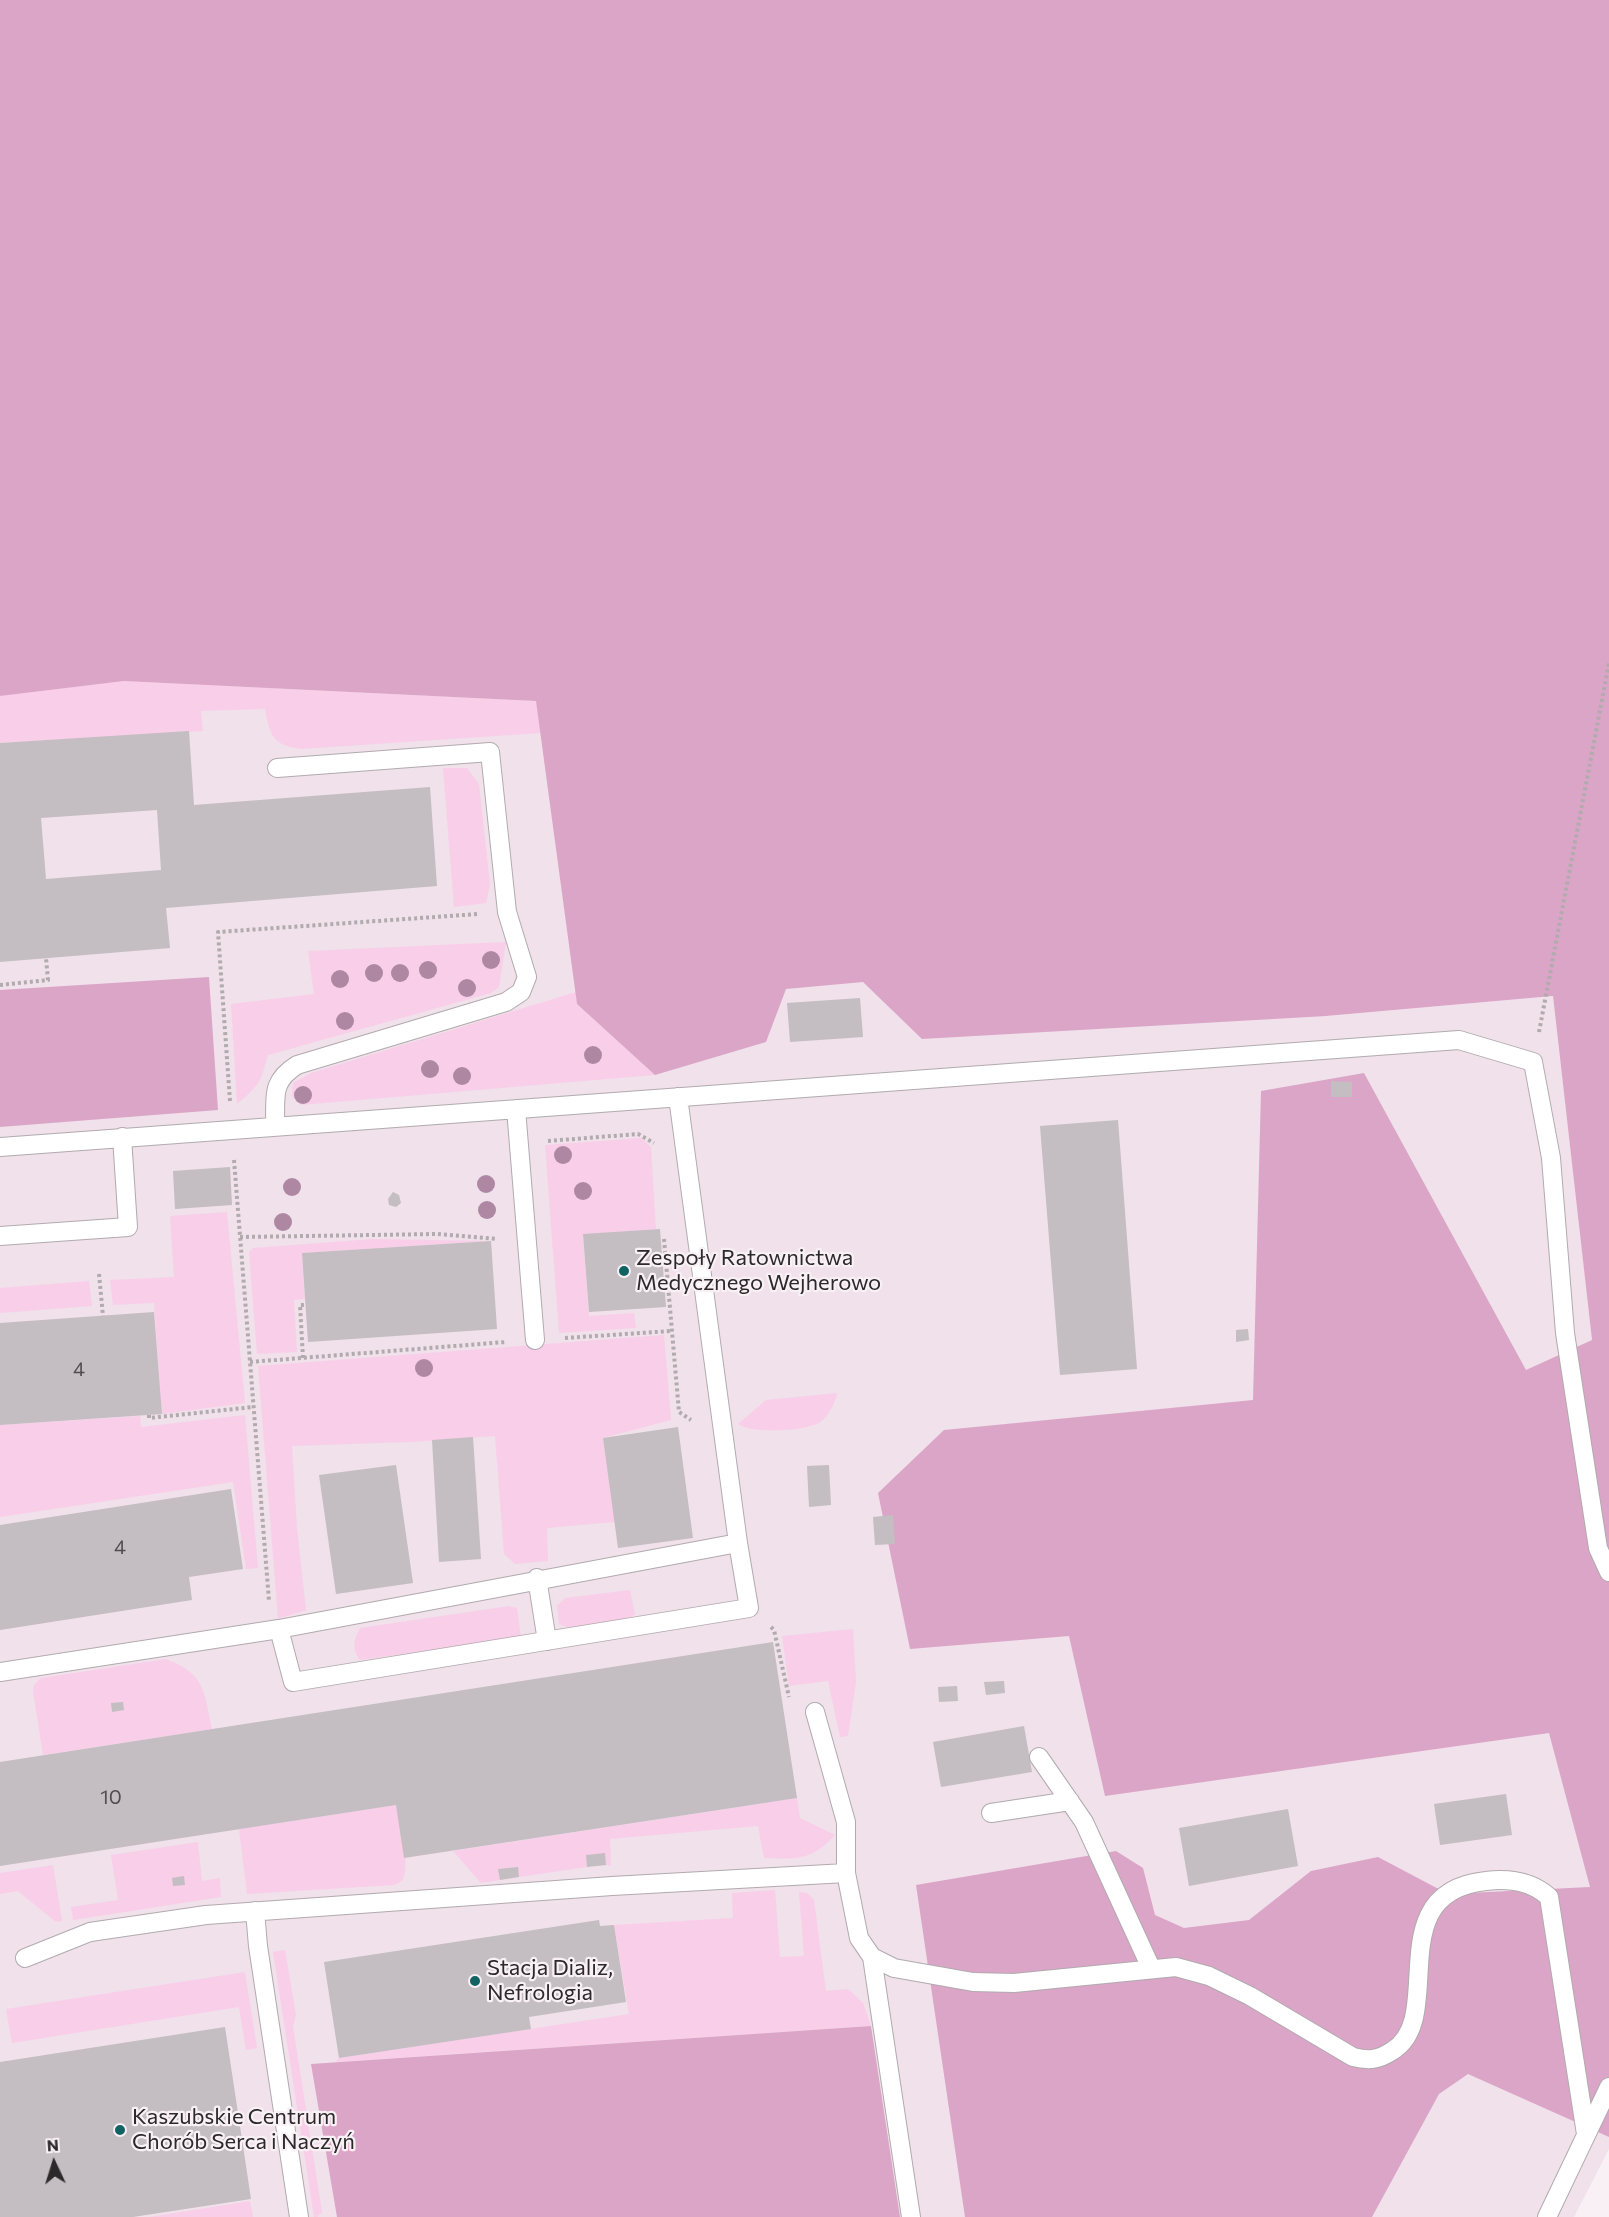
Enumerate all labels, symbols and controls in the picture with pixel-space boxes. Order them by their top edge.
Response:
place label: Zespoły Ratownictwa Medycznego Wejherowo [636,1245,881,1296]
marker: Zespoły Ratownictwa Medycznego Wejherowo [617,1264,631,1278]
house number: 4 [73,1357,85,1381]
house number: 4 [114,1535,126,1559]
house number: 10 [100,1785,122,1809]
place label: Stacja Dializ, Nefrologia [487,1955,613,2006]
marker: Stacja Dializ, Nefrologia [468,1974,482,1988]
place label: Kaszubskie Centrum Chorób Serca i Naczyń [132,2104,355,2156]
marker: Kaszubskie Centrum Chorób Serca i Naczyń [113,2123,127,2137]
north arrow [24,2133,84,2193]
text: N [46,2135,59,2154]

